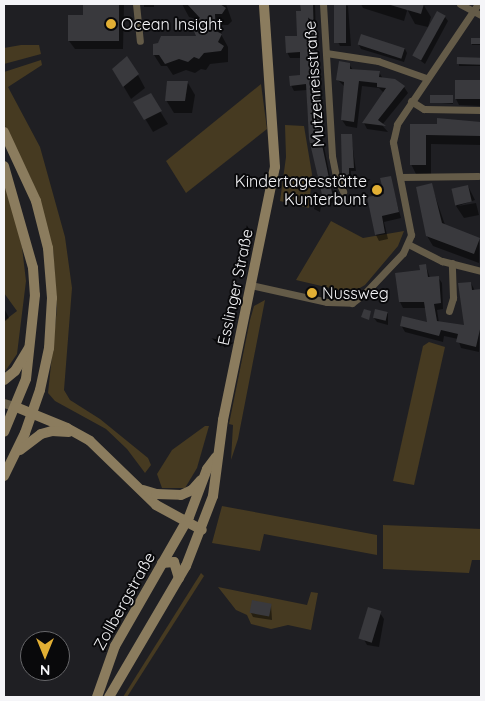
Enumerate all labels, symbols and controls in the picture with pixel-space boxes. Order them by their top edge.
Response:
place label: Ocean Insight [121,14,223,34]
marker: Ocean Insight [105,18,117,30]
street label: Mutzenreisstraße [300,20,328,148]
place label: Kindertagesstätte Kunterbunt [235,171,367,209]
marker: Kindertagesstätte Kunterbunt [371,184,383,196]
street label: Esslinger Straße [213,227,257,347]
place label: Nussweg [322,283,389,303]
marker: Nussweg [306,287,318,299]
street label: Zollbergstraße [89,549,159,653]
north arrow [20,631,70,681]
text: N [40,661,50,679]

